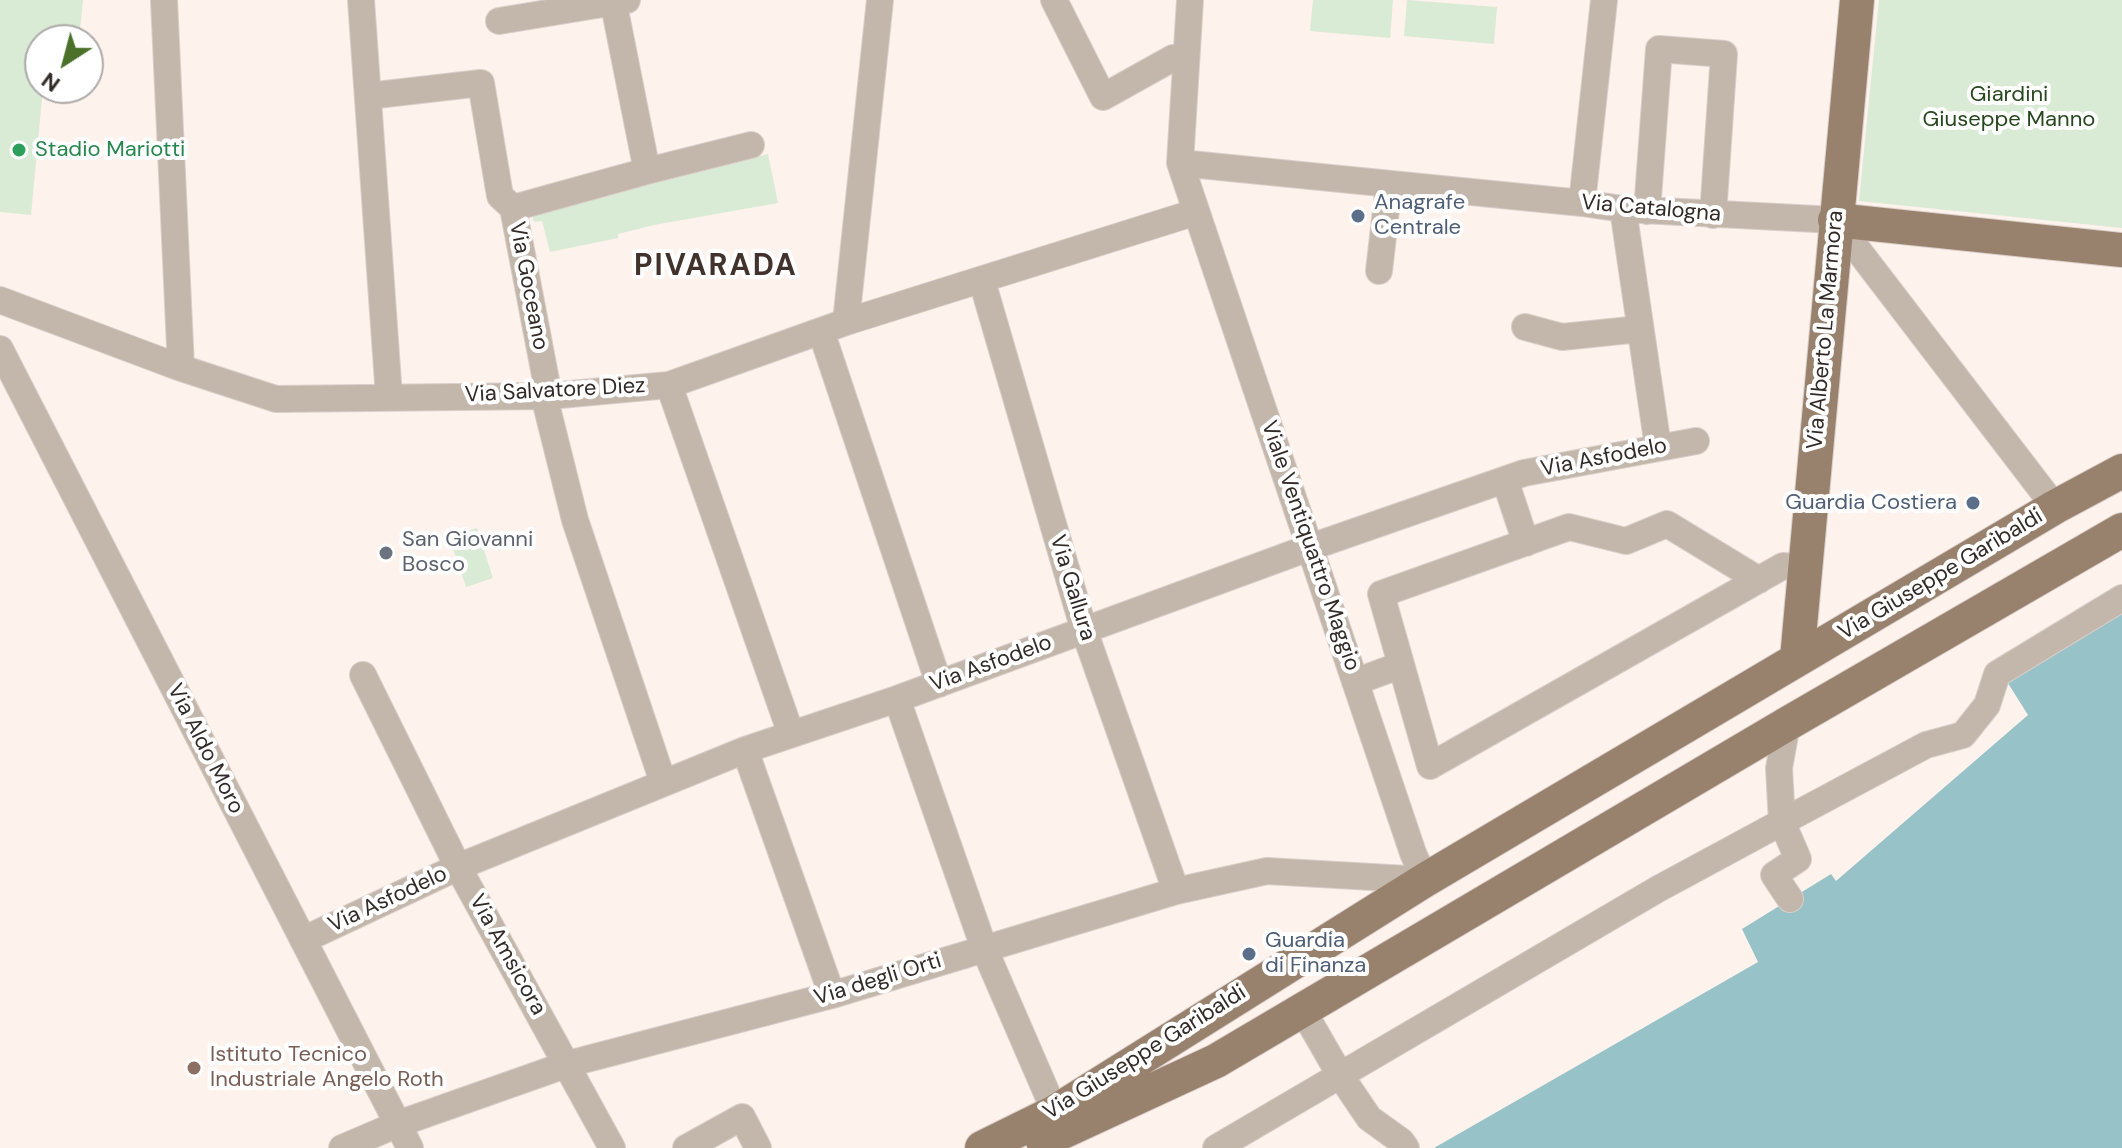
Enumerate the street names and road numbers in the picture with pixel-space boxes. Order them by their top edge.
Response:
street label: Via Catalogna [1580,190,1722,228]
street label: Via Alberto La Marmora [1802,209,1850,451]
street label: Via Goceano [503,220,553,352]
street label: Via Salvatore Diez [464,373,646,409]
street label: Viale Ventiquattro Maggio [1255,417,1365,675]
street label: Via Asfodelo [1539,433,1669,483]
street label: Via Giuseppe Garibaldi [1834,504,2048,646]
street label: Via Gallura [1043,532,1101,644]
street label: Via Asfodelo [926,630,1056,698]
street label: Via Aldo Moro [161,680,249,818]
street label: Via Asfodelo [325,861,451,939]
street label: Via Amsicora [463,890,551,1020]
street label: Via degli Orti [811,948,945,1012]
street label: Via Giuseppe Garibaldi [1039,980,1251,1126]

